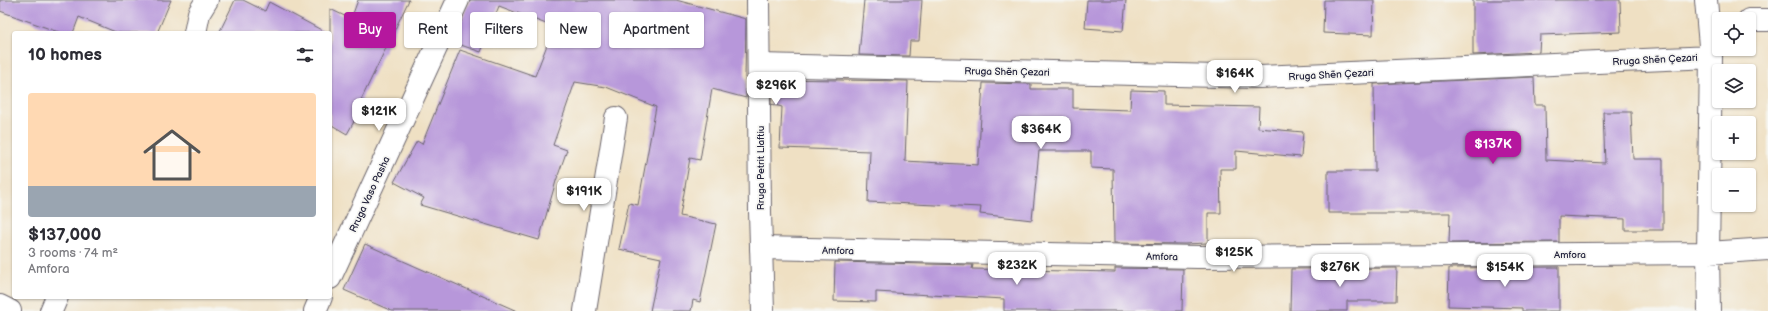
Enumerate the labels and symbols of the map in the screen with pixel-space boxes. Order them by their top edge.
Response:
street label: Rruga Shën Çezari [1612,52,1698,68]
pin: $164K [1207,60,1263,94]
street label: Rruga Shën Çezari [964,65,1050,79]
street label: Rruga Shën Çezari [1288,67,1374,83]
pin: $296K [748,72,804,106]
pin: $121K [351,98,407,132]
pin: $364K [1013,116,1069,150]
street label: Rruga Petrit Llaftiu [755,126,767,210]
pin: $137K [1465,131,1521,165]
street label: Rruga Vaso Pasha [347,154,393,234]
pin: $191K [556,178,612,212]
pin: $125K [1206,239,1262,273]
street label: Amfora [822,245,854,257]
street label: Amfora [1554,249,1586,261]
street label: Amfora [1146,251,1178,263]
pin: $232K [989,252,1045,286]
pin: $276K [1312,254,1368,288]
pin: $154K [1477,254,1533,288]

